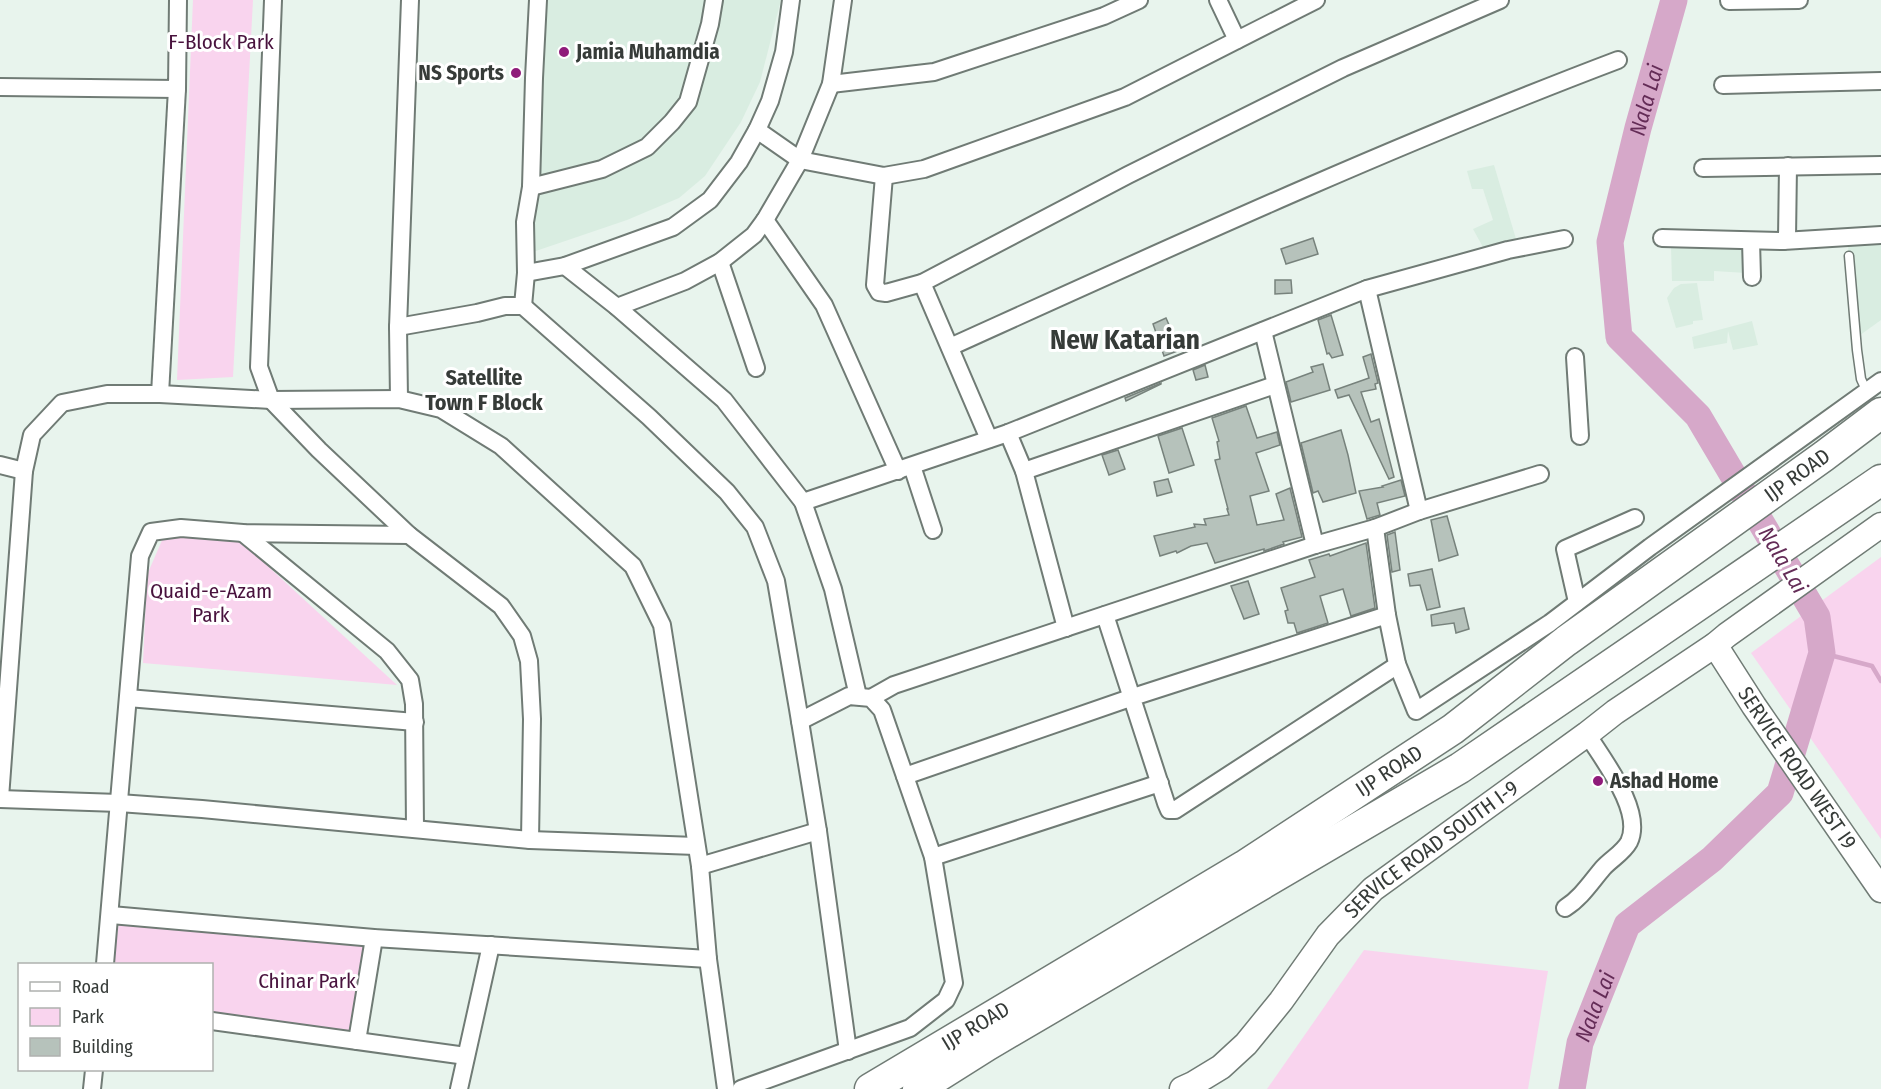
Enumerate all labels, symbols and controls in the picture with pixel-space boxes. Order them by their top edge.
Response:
park label: F-Block Park [168,29,274,55]
place label: Jamia Muhamdia [575,39,720,65]
marker: Jamia Muhamdia [557,45,571,59]
place label: NS Sports [418,60,504,86]
water label: Nala Lai [1623,61,1669,138]
marker: NS Sports [509,66,523,80]
district label: New Katarian [1050,324,1200,356]
district label: Satellite Town F Block [425,364,544,416]
street label: IJP ROAD [1759,443,1835,508]
water label: Nala Lai [1753,522,1814,599]
park label: Quaid-e-Azam Park [150,578,272,628]
street label: SERVICE ROAD WEST I9 [1732,682,1862,854]
street label: IJP ROAD [1351,740,1428,802]
place label: Ashad Home [1609,768,1719,794]
marker: Ashad Home [1591,774,1605,788]
street label: SERVICE ROAD SOUTH I-9 [1339,775,1524,924]
legend [18,963,213,1071]
water label: Nala Lai [1568,967,1621,1045]
park label: Chinar Park [258,968,356,994]
text: Road [72,976,109,998]
street label: IJP ROAD [937,996,1014,1056]
text: Park [72,1006,105,1028]
text: Building [72,1036,133,1058]

